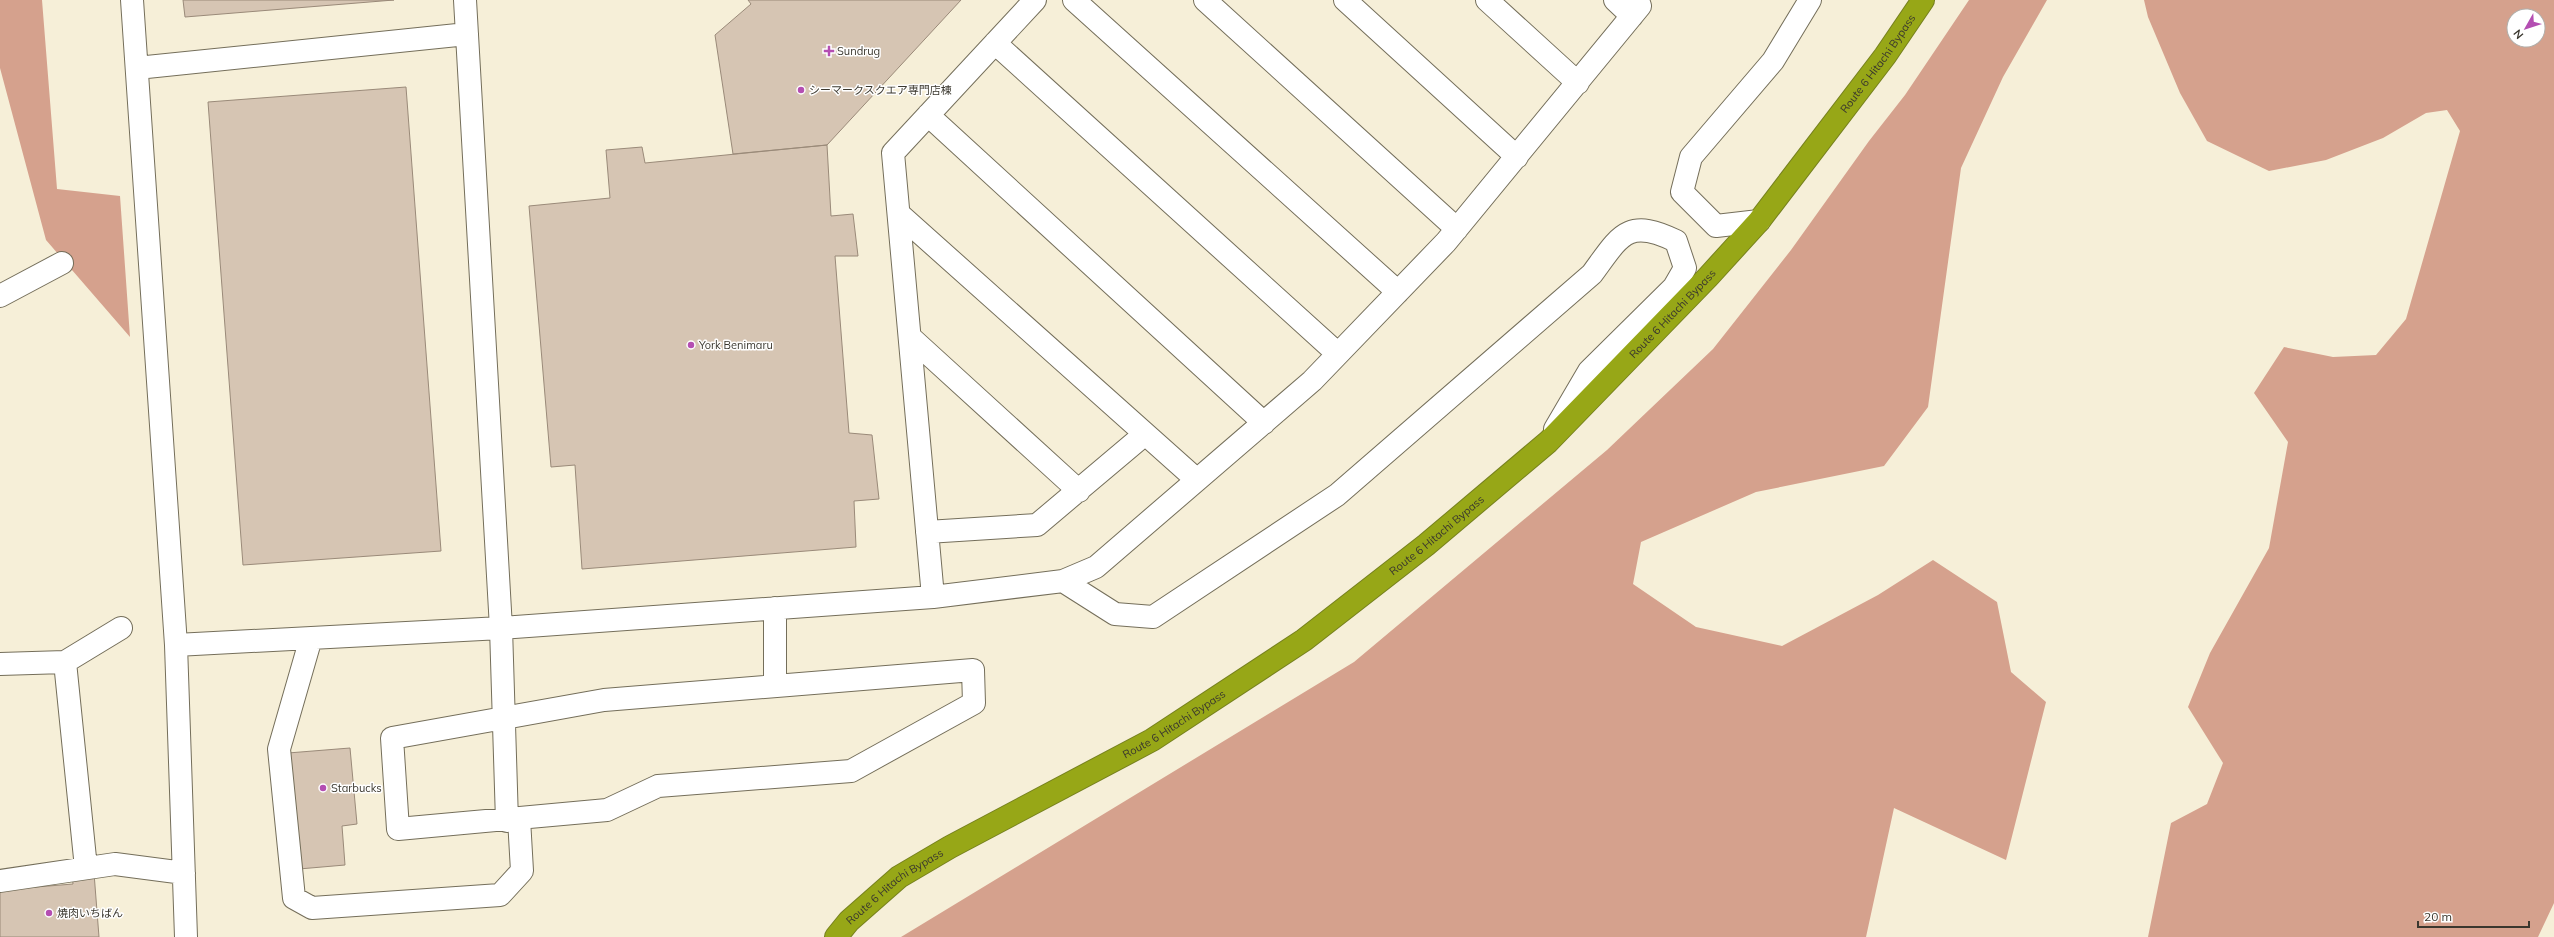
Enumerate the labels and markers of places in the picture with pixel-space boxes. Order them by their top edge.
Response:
place label: Sundrug [837,44,880,58]
marker: Sundrug [824,46,834,56]
place label: シーマークスクエア専門店棟 [809,83,952,97]
marker: シーマークスクエア専門店棟 [796,85,806,95]
place label: York Benimaru [698,338,773,352]
marker: York Benimaru [686,340,696,350]
place label: Starbucks [331,781,382,795]
marker: Starbucks [318,783,328,793]
place label: 焼肉いちばん [57,906,123,920]
marker: 焼肉いちばん [44,908,54,918]

